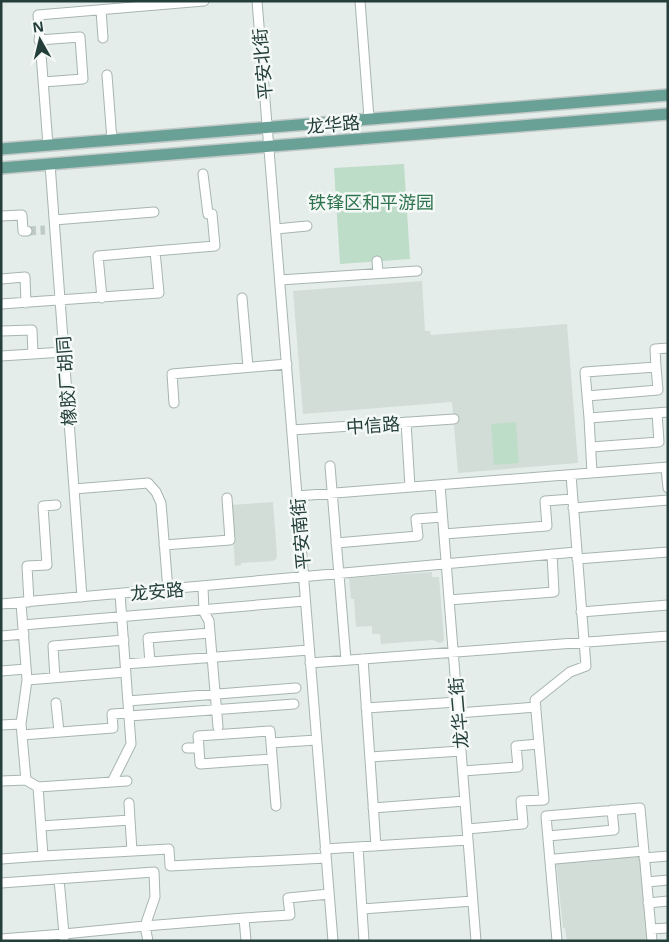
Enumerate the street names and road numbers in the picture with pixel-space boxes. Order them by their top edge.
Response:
street label: 平安北街 [247,27,277,101]
street label: 龙华路 [305,110,361,138]
street label: 橡胶厂胡同 [51,335,81,427]
street label: 中信路 [345,411,401,439]
street label: 平安南街 [285,497,315,571]
street label: 龙安路 [129,577,185,605]
street label: 龙华二街 [443,676,473,750]

